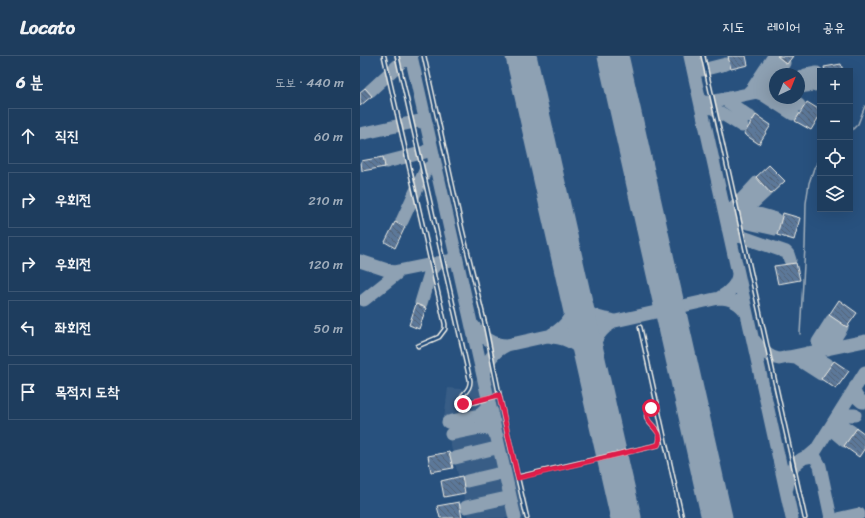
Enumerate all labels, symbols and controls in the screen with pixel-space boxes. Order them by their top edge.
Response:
text: Locato [20,11,75,44]
text: 지도 [722,15,745,40]
text: 레이어 [767,15,800,40]
text: 공유 [822,15,845,40]
text: 6 분 [16,67,44,97]
north arrow [769,68,805,104]
map controls [817,68,853,212]
button: + [817,68,853,104]
text: 도보 · 440 m [275,71,344,94]
button: − [817,104,853,140]
text: 직진 [55,123,79,149]
icon: ahead [17,125,39,147]
text: 60 m [314,125,343,148]
button: locate [817,140,853,176]
button: layers [817,176,853,212]
text: 우회전 [55,187,91,213]
icon: right [17,189,39,211]
text: 210 m [308,189,343,212]
text: 우회전 [55,251,91,277]
icon: right [17,253,39,275]
text: 120 m [308,253,343,276]
text: 좌회전 [55,315,91,341]
icon: left [17,317,39,339]
text: 50 m [313,317,343,340]
text: 목적지 도착 [55,379,119,405]
icon: arrive [17,381,39,403]
route end [454,395,472,413]
route start [642,399,660,417]

